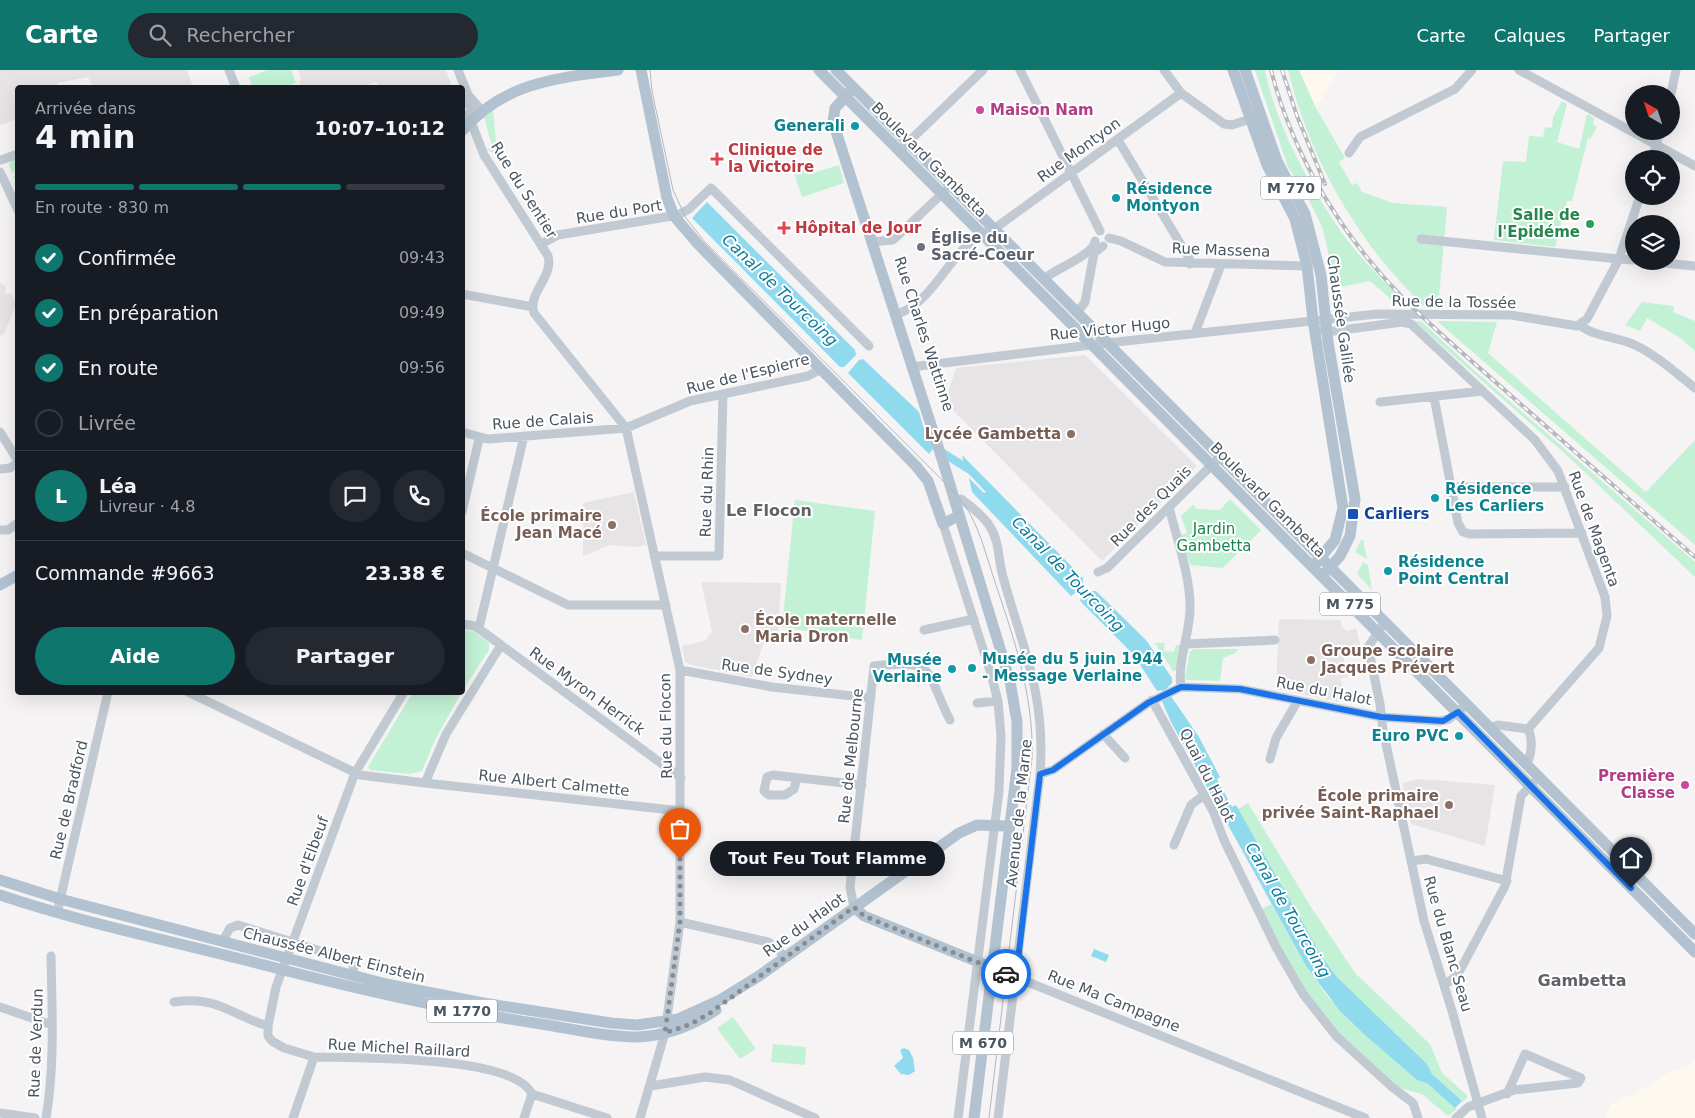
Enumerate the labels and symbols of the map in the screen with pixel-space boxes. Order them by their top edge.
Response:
north arrow [1625,85,1680,140]
street label: Boulevard Gambetta [868,99,990,221]
place label: Maison Nam [990,101,1094,119]
marker: Maison Nam [974,104,986,116]
street label: Rue Montyon [1034,114,1124,186]
place label: Generali [774,117,845,135]
marker: Generali [849,120,861,132]
street label: Rue du Sentier [487,138,561,242]
place label: Clinique de la Victoire [728,141,823,176]
marker: Clinique de la Victoire [710,152,724,166]
road number: M 770 [1261,176,1321,200]
place label: Résidence Montyon [1126,180,1212,215]
marker: Résidence Montyon [1110,192,1122,204]
street label: Rue du Port [575,196,663,228]
place label: Salle de l'Epidéme [1497,206,1580,241]
marker: Salle de l'Epidéme [1584,218,1596,230]
place label: Hôpital de Jour [795,219,922,237]
marker: Hôpital de Jour [777,221,791,235]
place label: Église du Sacré-Coeur [931,228,1035,264]
water label: Canal de Tourcoing [718,230,842,350]
street label: Rue Massena [1171,239,1271,261]
marker: Église du Sacré-Coeur [915,241,927,253]
street label: Rue Charles Wattinne [890,254,958,414]
street label: Chaussée Galilée [1323,254,1359,384]
street label: Rue de la Tossée [1391,292,1517,312]
street label: Rue Victor Hugo [1049,314,1171,344]
street label: Rue de l'Espierre [685,350,811,398]
street label: Rue de Calais [492,408,595,434]
place label: Lycée Gambetta [925,425,1061,443]
marker: Lycée Gambetta [1065,428,1077,440]
street label: Boulevard Gambetta [1207,439,1329,561]
street label: Rue du Rhin [696,446,718,538]
street label: Rue des Quais [1107,462,1195,550]
street label: Rue de Magenta [1565,468,1623,590]
place label: Résidence Les Carliers [1445,480,1544,515]
marker: Résidence Les Carliers [1429,492,1441,504]
district label: Le Flocon [726,501,812,520]
place label: Carliers [1364,505,1429,523]
place label: École primaire Jean Macé [480,506,602,542]
marker: Carliers [1346,507,1360,521]
water label: Canal de Tourcoing [1008,512,1128,636]
marker: École primaire Jean Macé [606,519,618,531]
park label: Jardin Gambetta [1176,520,1252,555]
place label: Résidence Point Central [1398,553,1509,588]
marker: Résidence Point Central [1382,565,1394,577]
road number: M 775 [1320,592,1380,616]
place label: École maternelle Maria Dron [755,610,897,646]
marker: École maternelle Maria Dron [739,623,751,635]
place label: Groupe scolaire Jacques Prévert [1320,642,1454,677]
street label: Rue Myron Herrick [526,643,648,739]
place label: Musée du 5 juin 1944 - Message Verlaine [982,650,1163,685]
place label: Musée Verlaine [872,651,942,686]
marker: Groupe scolaire Jacques Prévert [1305,654,1317,666]
street label: Rue de Sydney [720,655,834,689]
marker: Musée du 5 juin 1944 - Message Verlaine [966,662,978,674]
marker: Musée Verlaine [946,663,958,675]
street label: Rue du Flocon [656,673,676,779]
street label: Rue du Halot [1275,673,1373,709]
street label: Rue de Melbourne [835,687,867,825]
street label: Quai du Halot [1176,725,1238,825]
place label: Euro PVC [1372,727,1449,745]
marker: Euro PVC [1453,730,1465,742]
street label: Avenue de la Marne [1002,738,1036,888]
street label: Rue de Bradford [47,739,91,861]
street label: Rue Albert Calmette [478,766,630,800]
place label: Première Classe [1598,767,1675,802]
marker: Première Classe [1679,779,1691,791]
place label: École primaire privée Saint-Raphael [1262,786,1439,822]
marker: École primaire privée Saint-Raphael [1443,799,1455,811]
pin [659,808,701,859]
street label: Rue d'Elbeuf [283,813,333,908]
pin [1610,837,1652,888]
water label: Canal de Tourcoing [1241,839,1335,981]
callout: Tout Feu Tout Flamme [710,842,945,876]
street label: Rue du Blanc Seau [1420,874,1476,1014]
street label: Rue du Halot [760,889,849,961]
street label: Chaussée Albert Einstein [241,924,427,986]
courier [981,949,1031,999]
street label: Rue Ma Campagne [1045,966,1183,1036]
district label: Gambetta [1538,971,1627,990]
street label: Rue de Verdun [25,988,47,1098]
road number: M 1770 [427,999,497,1022]
road number: M 670 [953,1031,1013,1054]
street label: Rue Michel Raillard [327,1035,471,1061]

